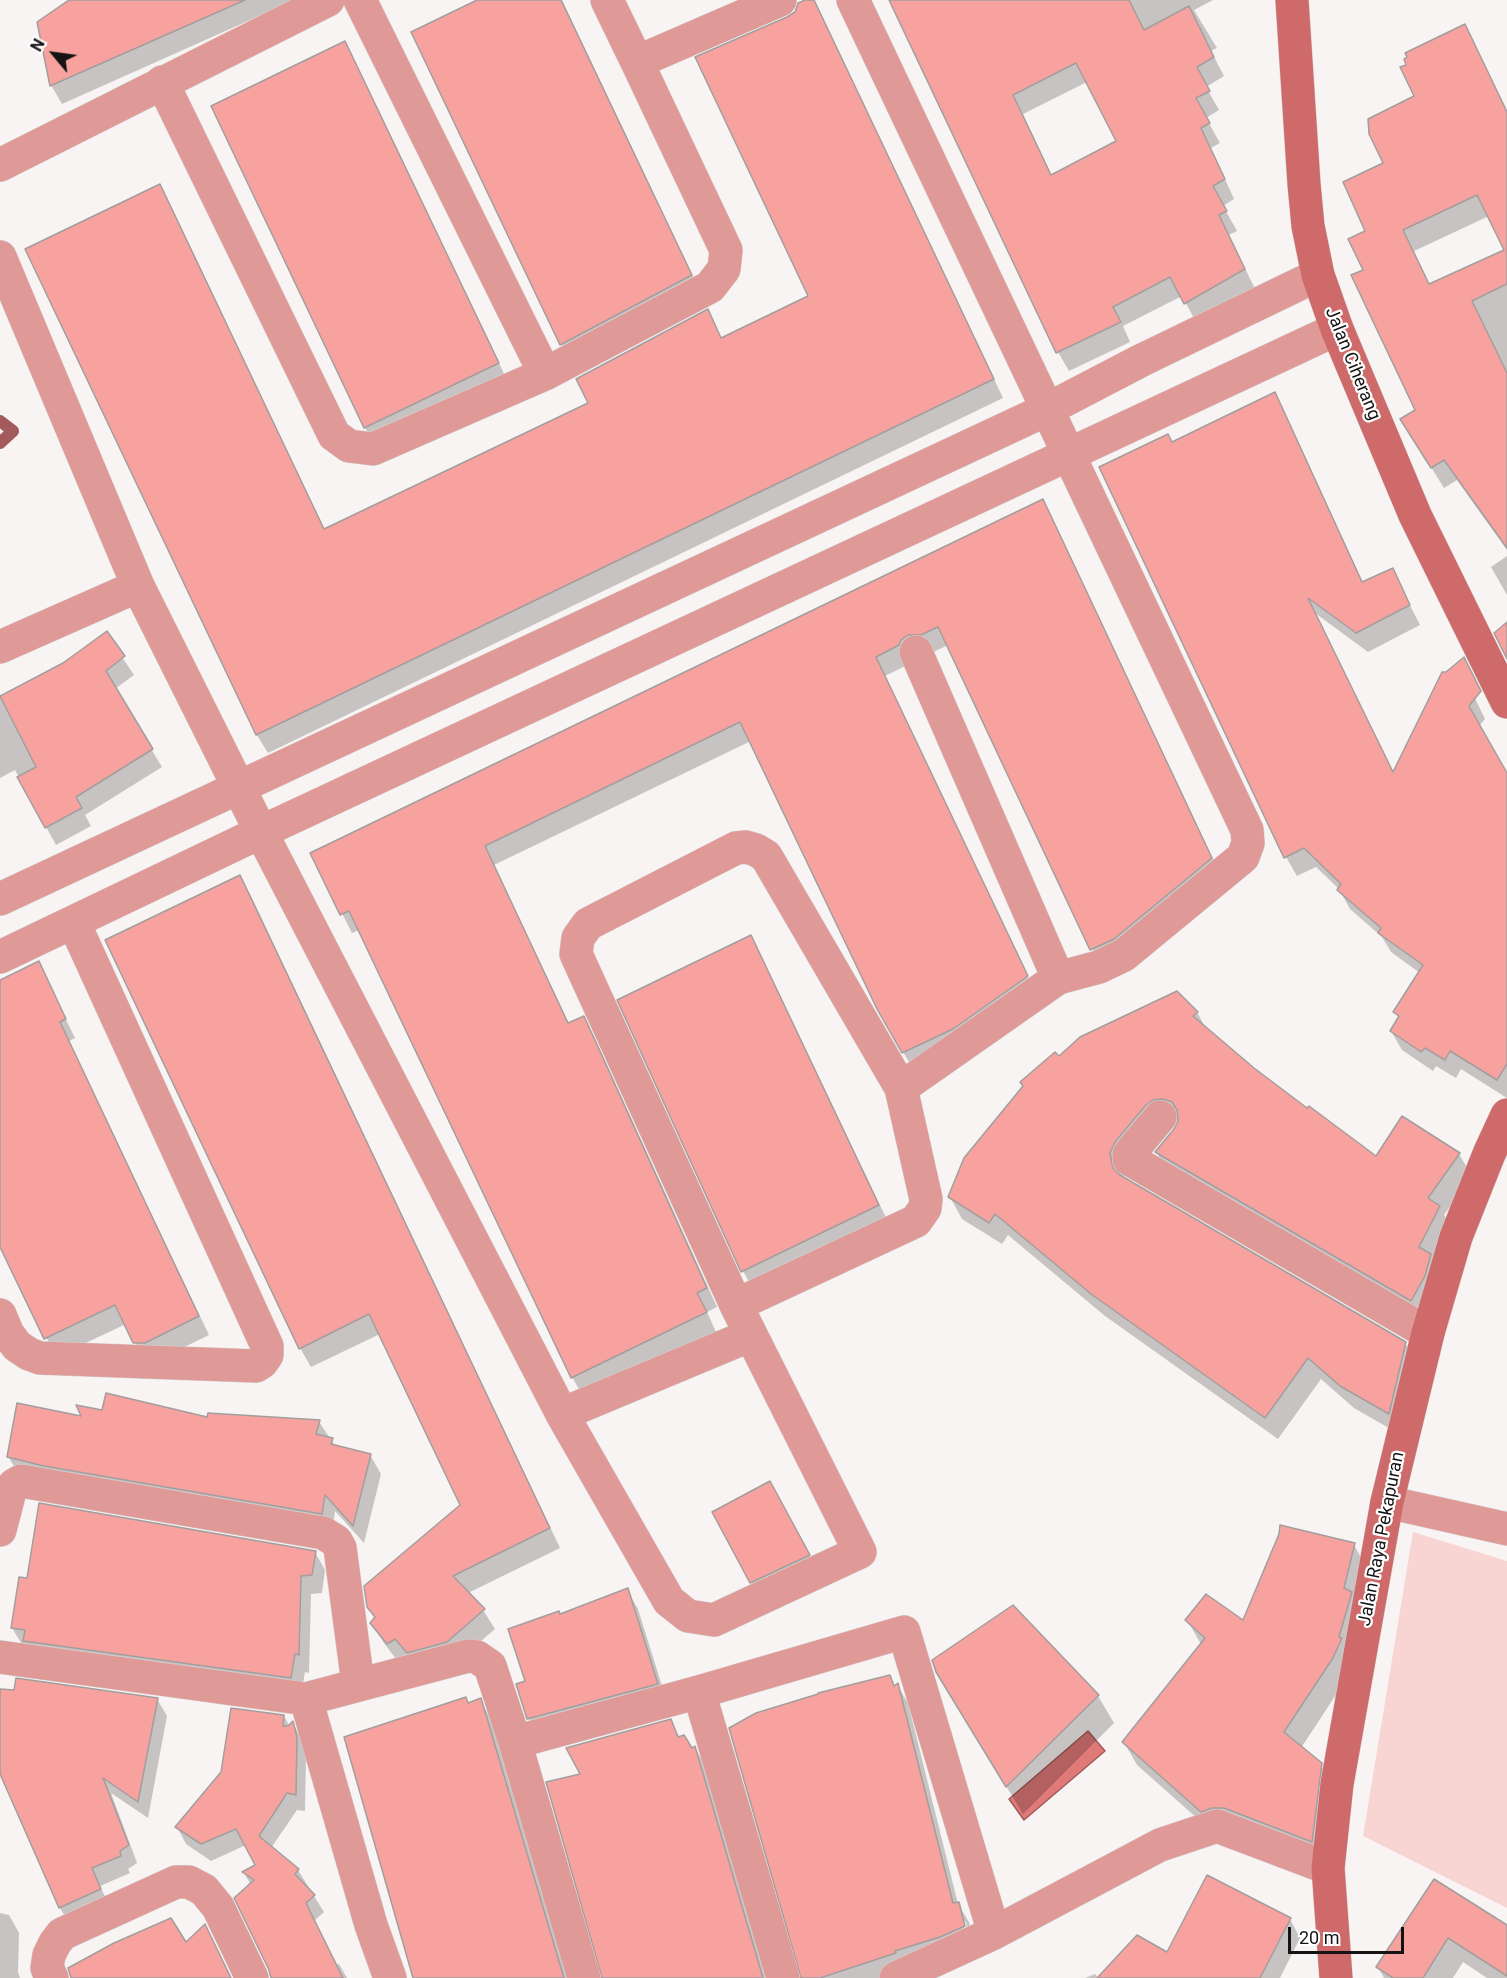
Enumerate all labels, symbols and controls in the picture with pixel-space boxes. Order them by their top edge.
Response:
north arrow [24,24,84,84]
text: N [27,35,49,55]
street label: Jalan Ciherang [1320,305,1384,423]
street label: Jalan Raya Pekapuran [1355,1450,1409,1628]
scale bar [1291,1915,1406,1953]
text: 20 m [1299,1927,1339,1948]

